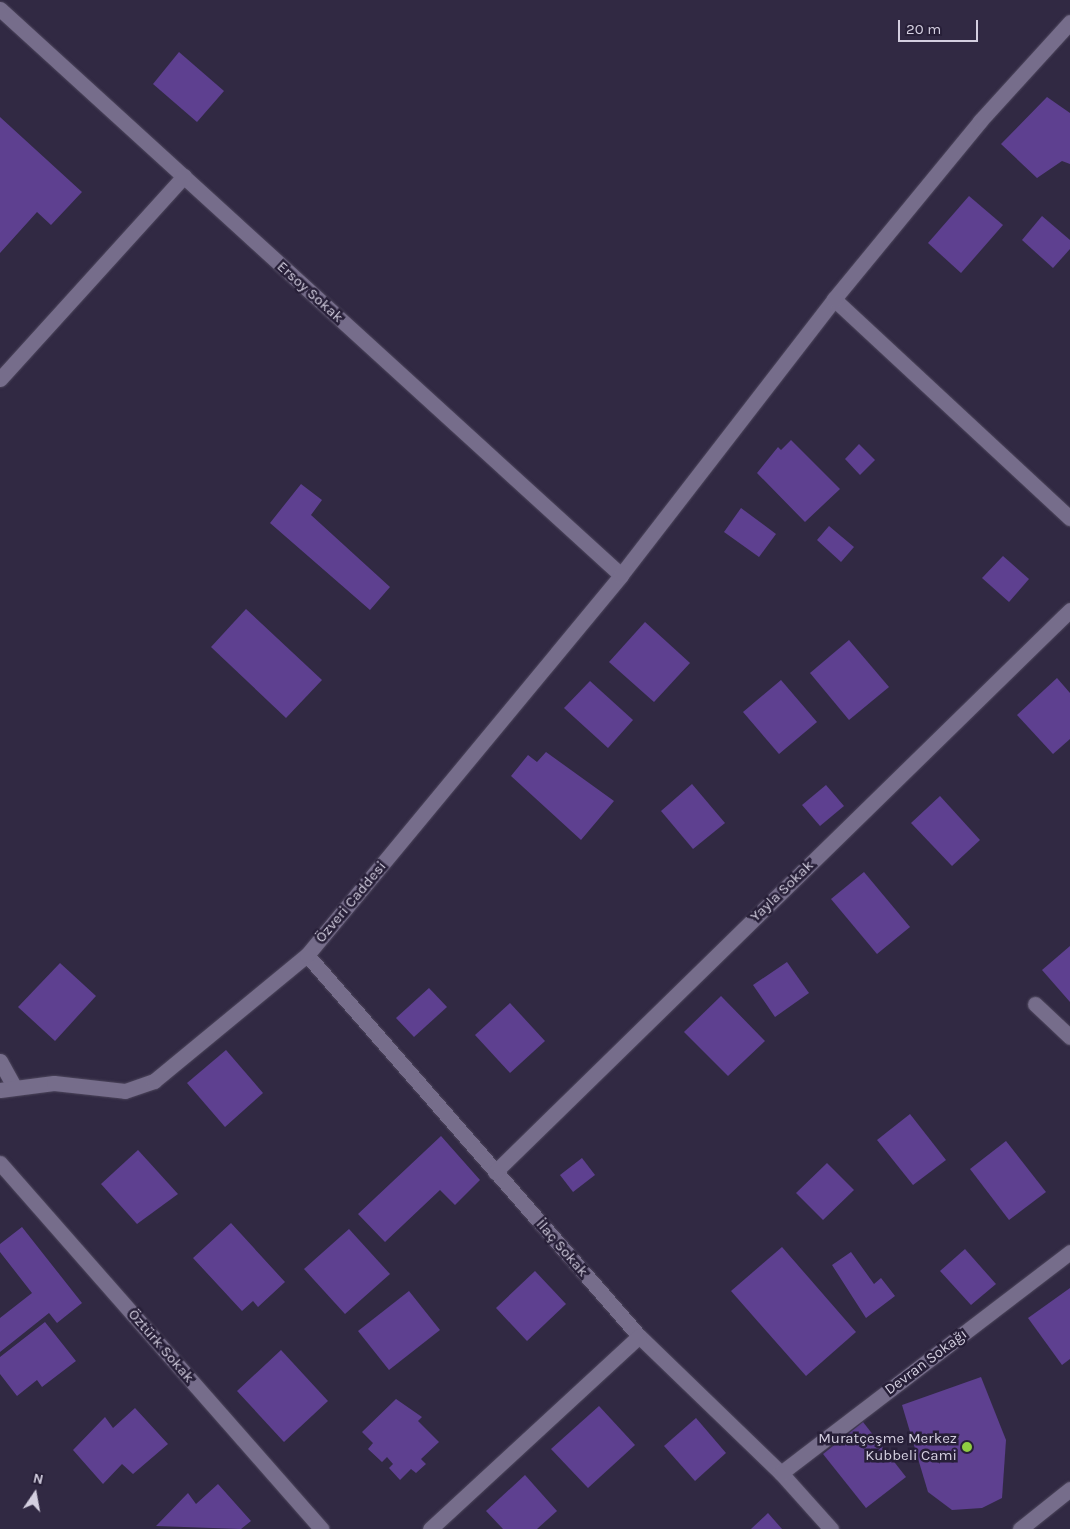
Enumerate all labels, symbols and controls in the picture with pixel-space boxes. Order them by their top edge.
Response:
scale bar [900,10,980,42]
text: 20 m [906,20,941,38]
street label: Ersoy Sokak [273,258,347,326]
street label: Yayla Sokak [747,856,817,926]
street label: Özveri Caddesi [312,858,390,946]
street label: İlaç Sokak [532,1216,592,1280]
street label: Öztürk Sokak [124,1306,198,1386]
street label: Devran Sokağı [881,1325,971,1399]
place label: Muratçeşme Merkez Kubbeli Cami [818,1429,957,1464]
marker: Muratçeşme Merkez Kubbeli Cami [961,1441,973,1453]
north arrow [10,1469,60,1519]
text: N [32,1469,45,1488]

